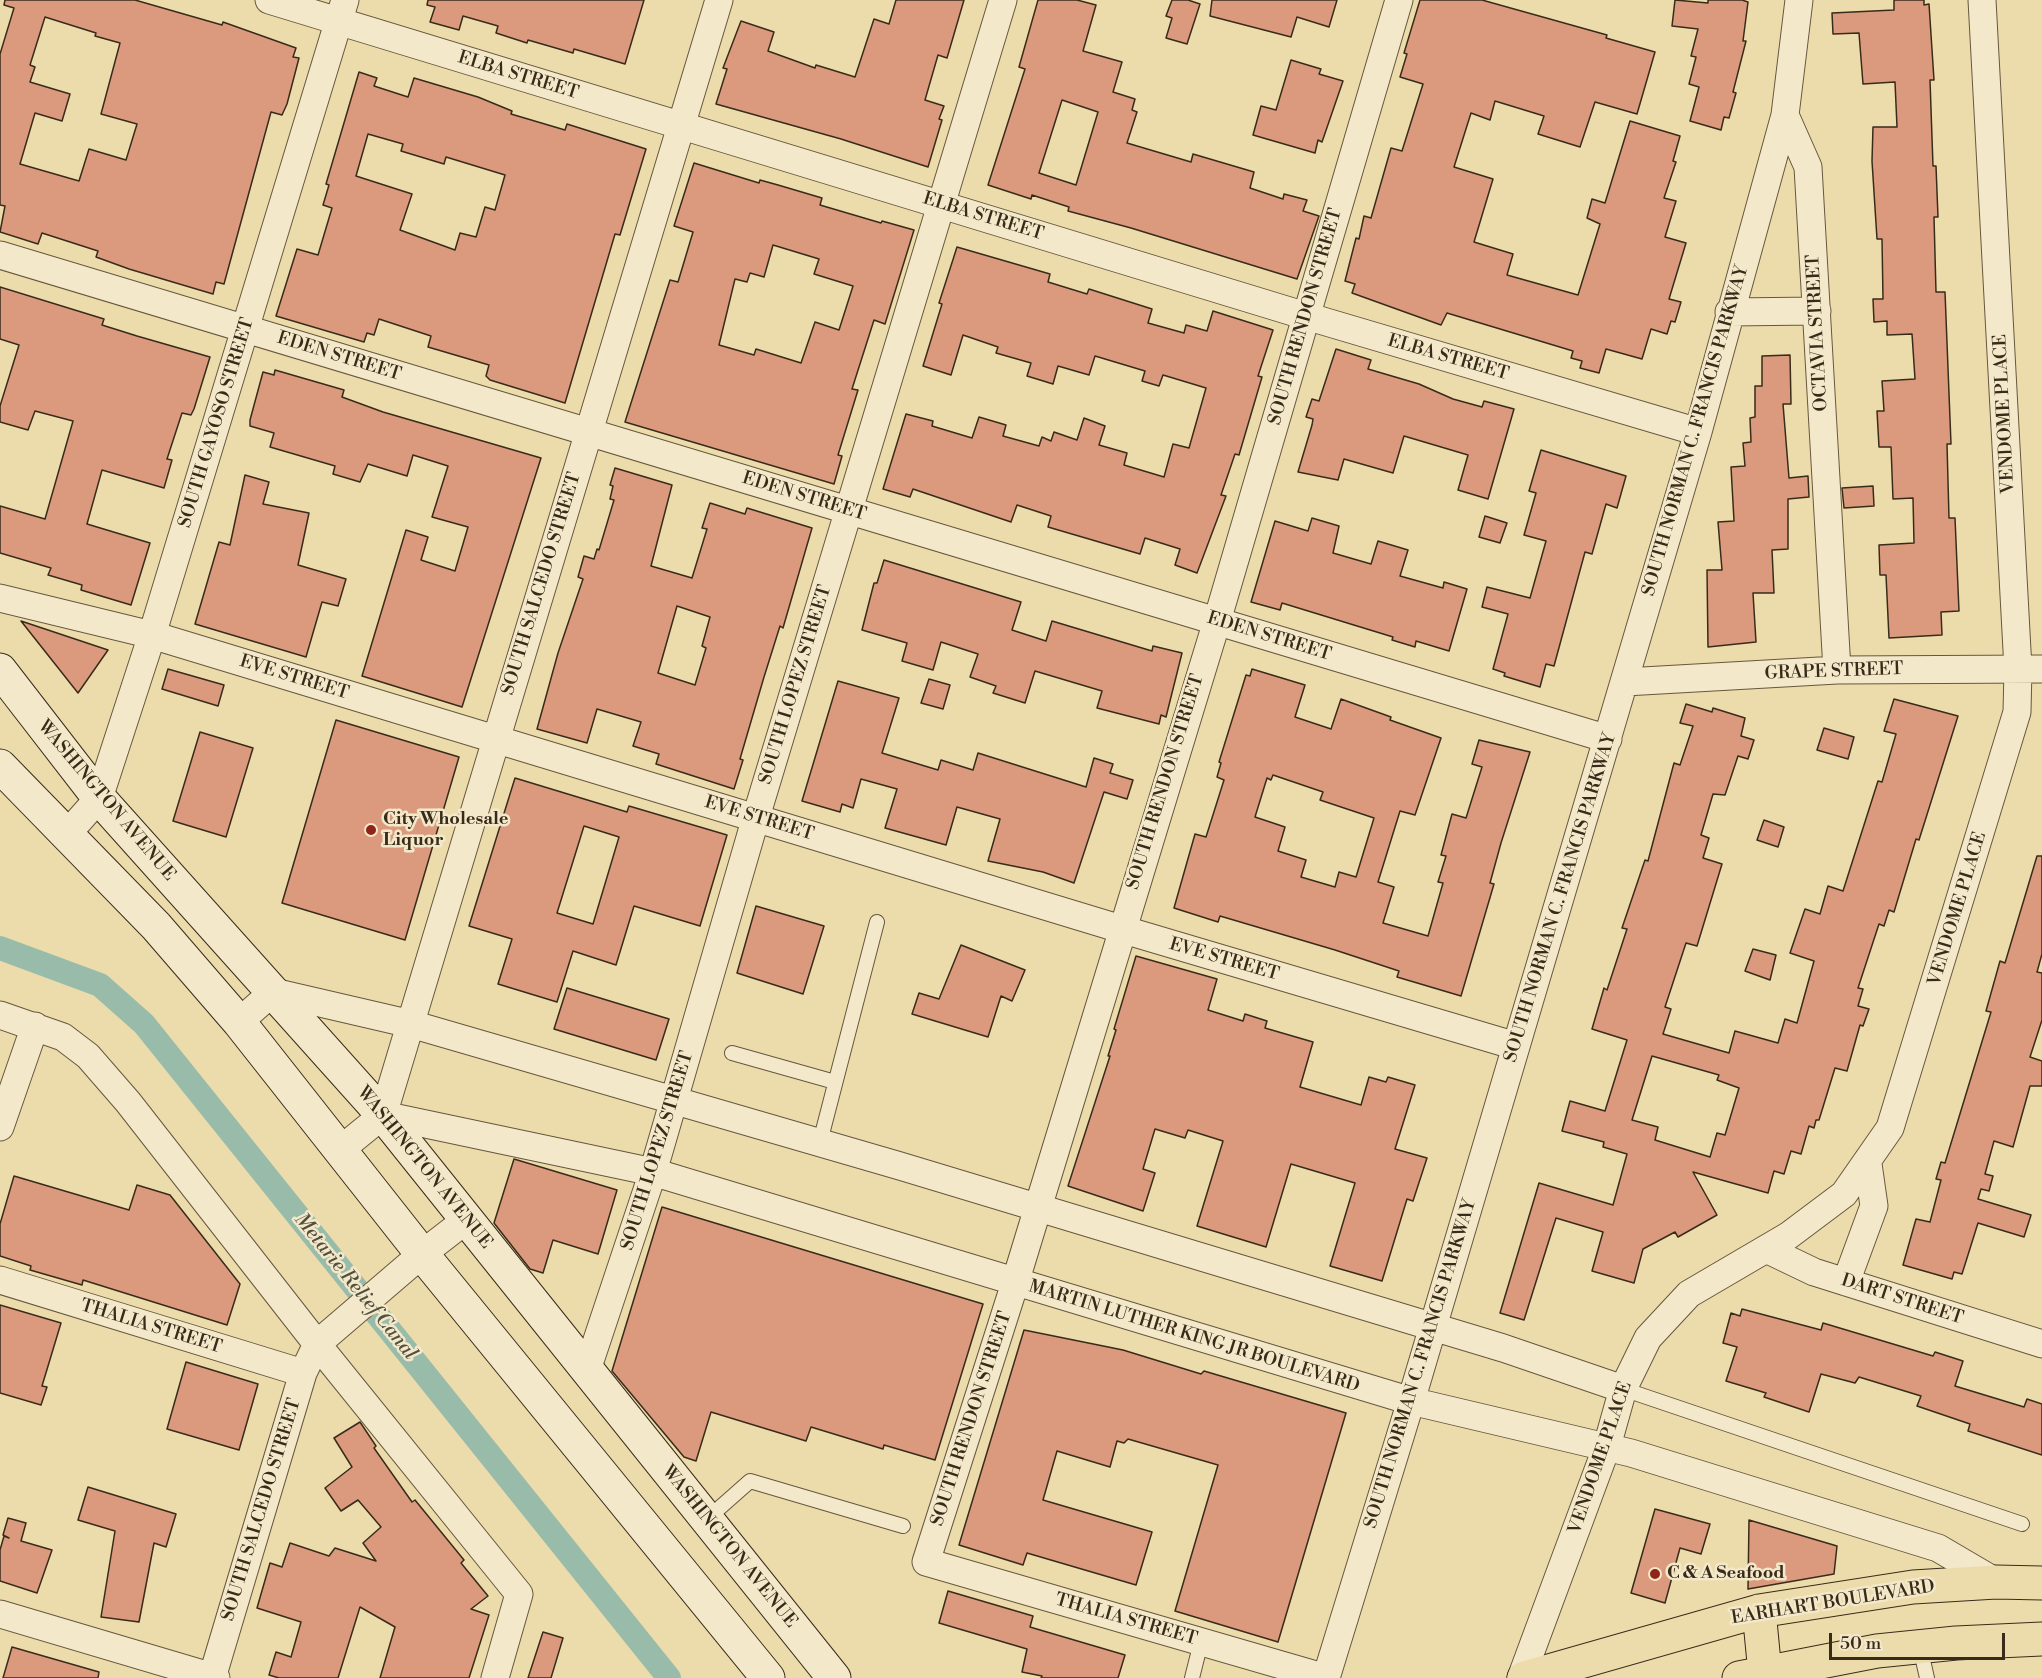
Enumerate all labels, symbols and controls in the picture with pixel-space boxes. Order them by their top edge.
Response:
street label: ELBA STREET [455,47,581,105]
street label: ELBA STREET [920,188,1046,246]
street label: SOUTH RENDON STREET [1265,206,1347,428]
street label: OCTAVIA STREET [1803,254,1833,412]
street label: SOUTH NORMAN C. FRANCIS PARKWAY [1638,263,1754,599]
street label: SOUTH GAYOSO STREET [175,315,259,531]
street label: EDEN STREET [274,328,404,386]
street label: ELBA STREET [1385,330,1511,386]
street label: VENDOME PLACE [1990,334,2020,494]
street label: EDEN STREET [739,468,869,526]
street label: SOUTH SALCEDO STREET [498,470,586,698]
street label: SOUTH LOPEZ STREET [755,583,837,787]
street label: EDEN STREET [1204,608,1334,666]
street label: EVE STREET [237,651,351,705]
street label: GRAPE STREET [1764,659,1904,685]
street label: SOUTH RENDON STREET [1123,672,1209,892]
street label: WASHINGTON AVENUE [33,716,179,886]
street label: SOUTH NORMAN C. FRANCIS PARKWAY [1501,731,1621,1065]
street label: EVE STREET [702,792,816,846]
place label: City Wholesale Liquor [383,809,509,852]
marker: City Wholesale Liquor [364,823,378,837]
street label: VENDOME PLACE [1924,829,1992,989]
street label: EVE STREET [1167,934,1281,986]
street label: SOUTH LOPEZ STREET [617,1049,699,1253]
street label: WASHINGTON AVENUE [352,1082,496,1254]
street label: SOUTH NORMAN C. FRANCIS PARKWAY [1361,1197,1481,1531]
water label: Metarie Relief Canal [288,1209,422,1365]
street label: DART STREET [1838,1270,1966,1330]
street label: MARTIN LUTHER KING JR BOULEVARD [1026,1276,1362,1398]
street label: THALIA STREET [78,1295,224,1359]
street label: SOUTH RENDON STREET [927,1309,1017,1529]
street label: VENDOME PLACE [1565,1379,1637,1537]
street label: SOUTH SALCEDO STREET [218,1396,306,1624]
street label: WASHINGTON AVENUE [657,1461,801,1633]
place label: C & A Seafood [1667,1563,1785,1585]
marker: C & A Seafood [1648,1567,1662,1581]
street label: EARHART BOULEVARD [1730,1576,1936,1630]
street label: THALIA STREET [1052,1589,1200,1651]
scale bar [1832,1621,2008,1659]
text: 50 m [1840,1632,1881,1655]

